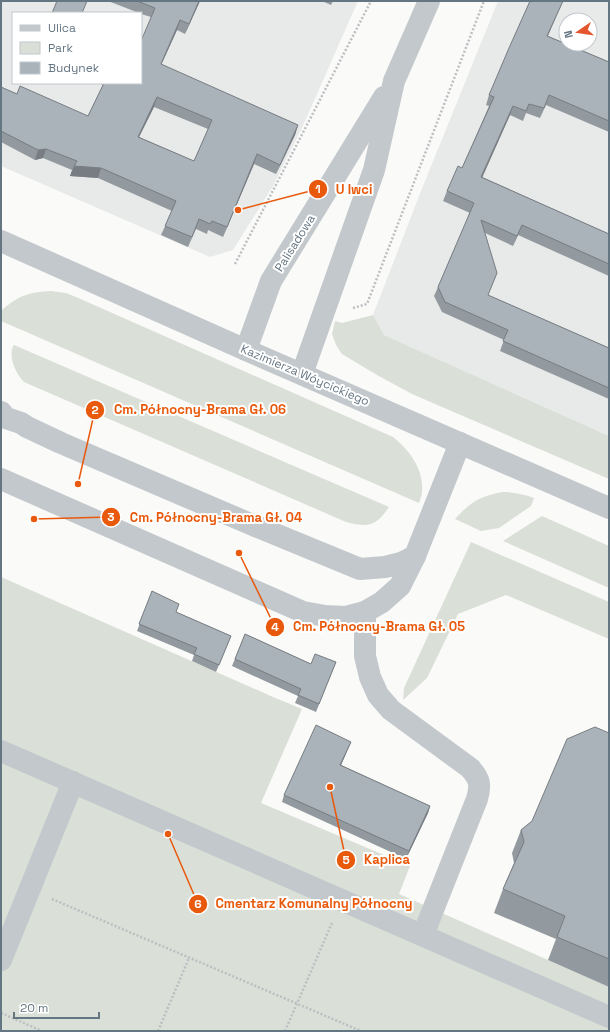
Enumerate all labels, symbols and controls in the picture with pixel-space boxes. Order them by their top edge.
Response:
legend [12,12,142,84]
north arrow [558,12,598,52]
text: Ulica [48,20,76,36]
text: N [561,29,576,39]
text: Park [48,40,73,56]
text: Budynek [48,60,100,76]
callout: U Iwci [308,177,380,202]
text: 1 [315,181,321,197]
text: U Iwci [336,181,372,198]
street label: Palisadowa [271,211,319,275]
street label: Kazimierza Wóycickiego [238,341,372,409]
callout: Cm. Północny-Brama Gł. 06 [85,397,294,422]
text: Cm. Północny-Brama Gł. 06 [114,401,286,418]
text: 2 [91,402,99,418]
callout: Cm. Północny-Brama Gł. 04 [101,505,310,530]
text: 3 [107,509,115,525]
text: Cm. Północny-Brama Gł. 04 [130,509,302,526]
callout: Cm. Północny-Brama Gł. 05 [265,614,473,639]
text: Cm. Północny-Brama Gł. 05 [293,618,465,635]
text: 4 [271,619,279,635]
callout: Kaplica [336,847,418,872]
text: Kaplica [364,851,410,868]
text: 5 [342,852,350,868]
callout: Cmentarz Komunalny Północny [188,891,421,916]
text: Cmentarz Komunalny Północny [215,895,413,912]
text: 6 [194,896,202,912]
scale bar [14,994,99,1020]
text: 20 m [20,1000,48,1016]

